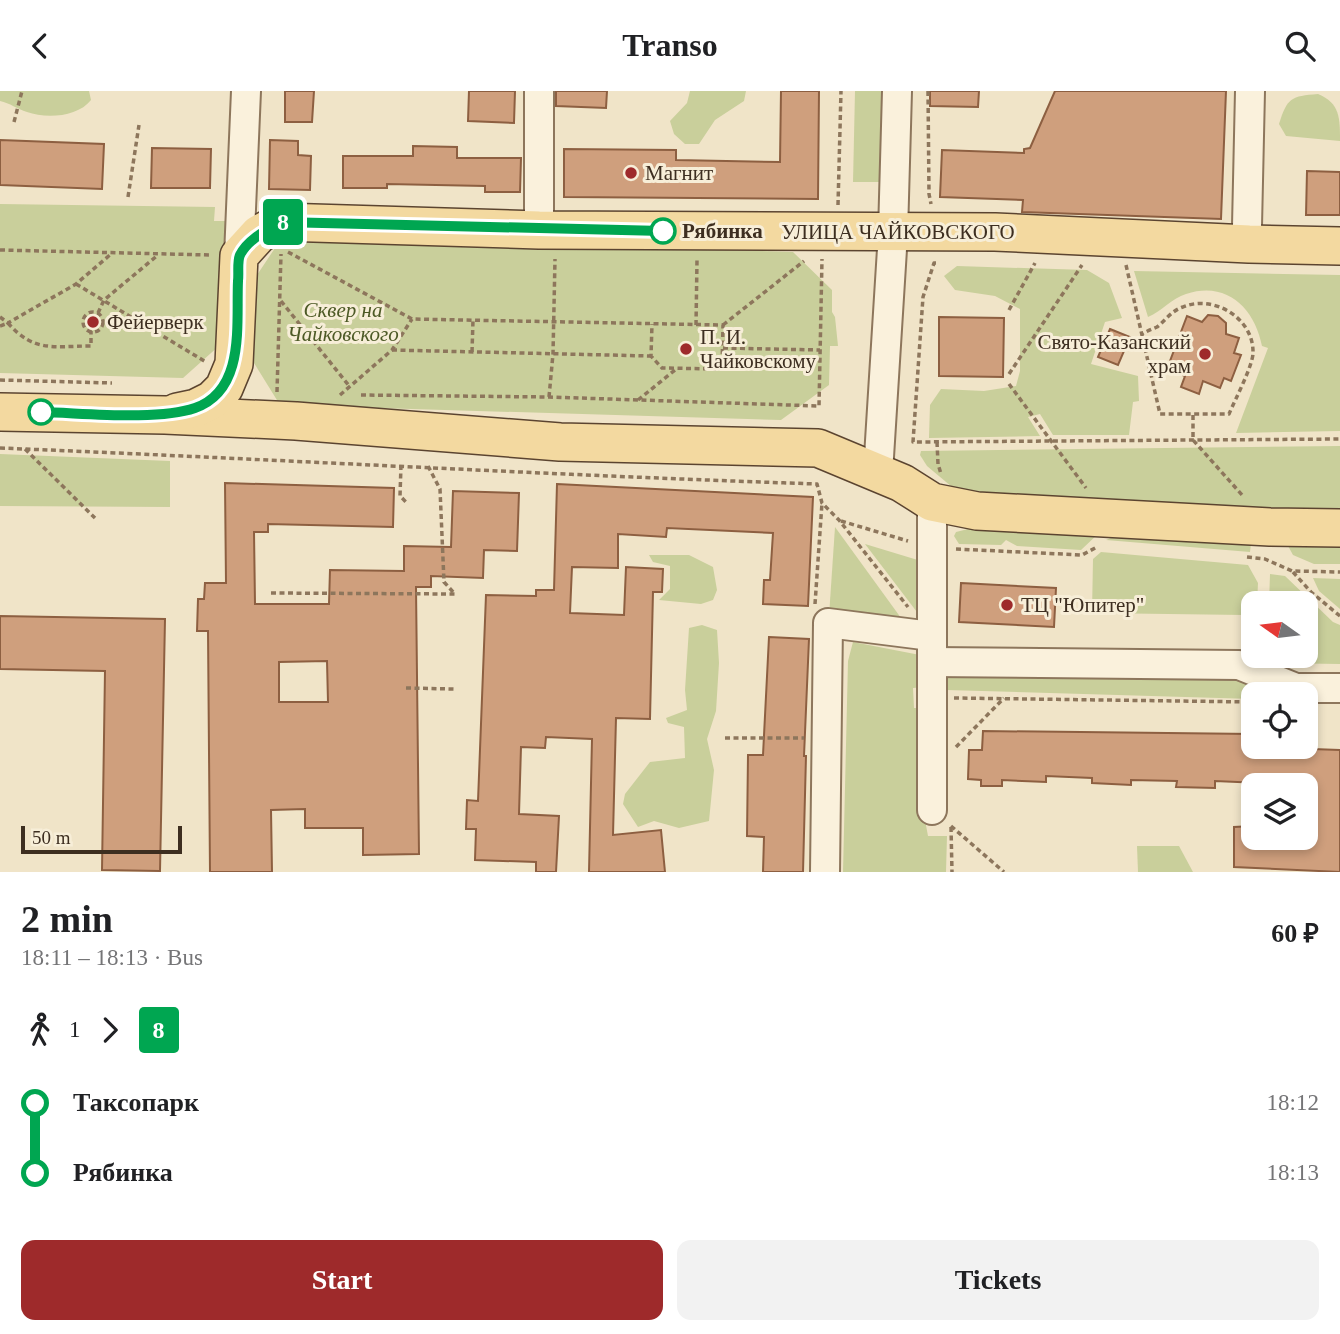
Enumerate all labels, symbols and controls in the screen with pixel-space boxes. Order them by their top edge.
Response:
icon: back [21,27,59,65]
text: Transo [622,27,718,63]
icon: search [1281,27,1319,65]
place label: Магнит [645,161,713,185]
marker: Магнит [623,165,639,181]
line badge: 8 [260,199,306,245]
text: 8 [277,209,289,235]
marker: Рябинка [650,218,676,244]
place label: Рябинка [682,219,763,243]
street label: УЛИЦА ЧАЙКОВСКОГО [781,220,1015,244]
park label: Сквер на Чайковского [287,298,399,346]
place label: Фейерверк [107,310,205,334]
marker: Фейерверк [85,314,101,330]
place label: П. И. Чайковскому [700,325,816,373]
place label: Свято-Казанский храм [1037,330,1191,378]
marker: П. И. Чайковскому [678,341,694,357]
marker: Свято-Казанский храм [1197,346,1213,362]
unlabelled marker [28,399,54,425]
north arrow [1241,591,1318,669]
map controls [1241,591,1318,850]
place label: ТЦ "Юпитер" [1021,593,1144,617]
marker: ТЦ "Юпитер" [999,597,1015,613]
button: locate [1241,682,1318,759]
button: layers [1241,773,1318,850]
scale bar [21,823,182,855]
text: 50 m [32,827,71,848]
text: 2 min [21,898,113,940]
text: 60 ₽ [1271,919,1319,948]
text: 18:11 – 18:13 · Bus [21,945,203,970]
icon: walk [21,1011,59,1049]
icon: forward [91,1011,129,1049]
text: 1 [69,1017,81,1042]
text: 8 [153,1017,165,1043]
text: Таксопарк [73,1088,199,1117]
text: 18:12 [1267,1090,1319,1115]
text: Рябинка [73,1158,173,1187]
text: 18:13 [1267,1160,1319,1185]
button: Start [21,1240,663,1320]
button: Tickets [677,1240,1319,1320]

